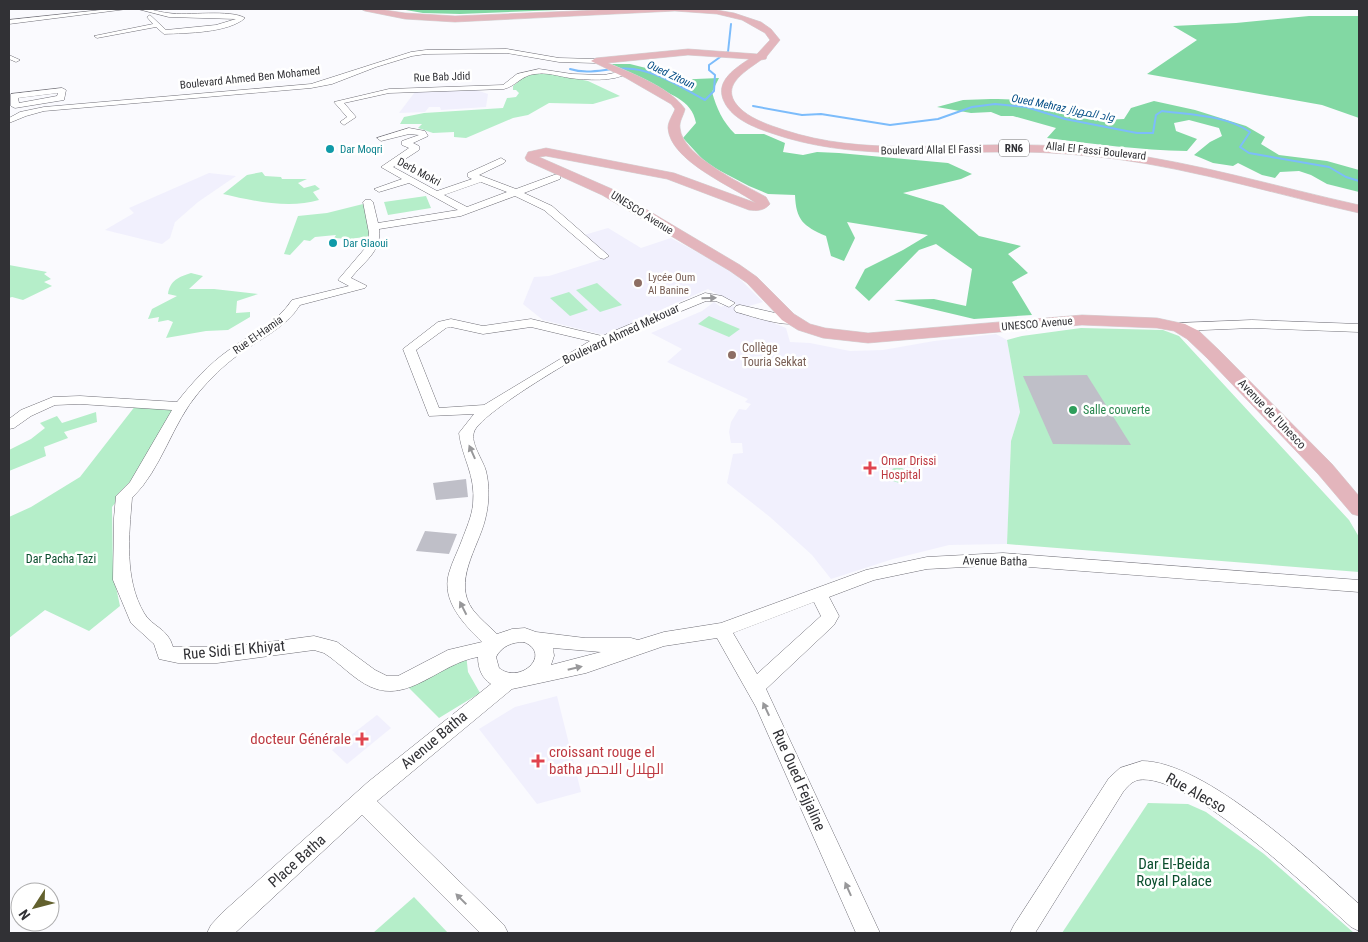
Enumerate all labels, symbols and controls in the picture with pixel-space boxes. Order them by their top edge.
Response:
water label: Oued Zitoun [645,58,697,92]
street label: Boulevard Ahmed Ben Mohamed [179,64,321,92]
street label: Rue Bab Jdid [413,70,471,84]
water label: Oued Mehraz واد المهراز [1010,92,1117,125]
street label: Allal El Fassi Boulevard [1045,139,1147,163]
road number: RN6 [999,140,1029,156]
marker: Dar Moqri [324,143,336,155]
place label: Dar Moqri [340,143,383,156]
street label: Boulevard Allal El Fassi [881,143,981,157]
street label: Derb Mokri [395,155,443,189]
street label: UNESCO Avenue [608,189,676,237]
marker: Dar Glaoui [327,237,339,249]
place label: Dar Glaoui [343,237,388,250]
place label: Lycée Oum Al Banine [648,271,695,297]
marker: Lycée Oum Al Banine [632,277,644,289]
one-way arrow [701,294,717,302]
street label: Boulevard Ahmed Mekouar [560,301,682,367]
street label: Rue El-Hamia [231,313,285,357]
street label: UNESCO Avenue [1001,314,1073,334]
place label: Collège Touria Sekkat [742,341,807,369]
marker: Collège Touria Sekkat [726,349,738,361]
street label: Avenue de l'Unesco [1235,376,1309,452]
place label: Salle couverte [1083,403,1150,417]
marker: Salle couverte [1067,404,1079,416]
one-way arrow [467,445,475,459]
place label: Omar Drissi Hospital [881,454,936,482]
marker: Omar Drissi Hospital [863,461,877,475]
park label: Dar Pacha Tazi [26,552,96,566]
street label: Avenue Batha [963,553,1028,569]
one-way arrow [459,601,467,615]
street label: Rue Sidi El Khiyat [182,637,286,663]
one-way arrow [567,664,582,672]
one-way arrow [762,702,770,716]
street label: Avenue Batha [397,707,471,773]
street label: Rue Oued Fejjaline [769,727,829,833]
place label: docteur Générale [250,730,351,748]
marker: docteur Générale [355,732,369,746]
place label: croissant rouge el batha الهلال الاحمر [549,743,664,779]
marker: croissant rouge el batha الهلال الاحمر [531,754,545,768]
street label: Rue Alecso [1163,769,1229,817]
street label: Place Batha [265,831,329,891]
park label: Dar El-Beida Royal Palace [1136,855,1212,890]
north arrow [10,882,60,932]
one-way arrow [843,882,851,896]
one-way arrow [455,893,467,905]
text: N [15,906,33,923]

